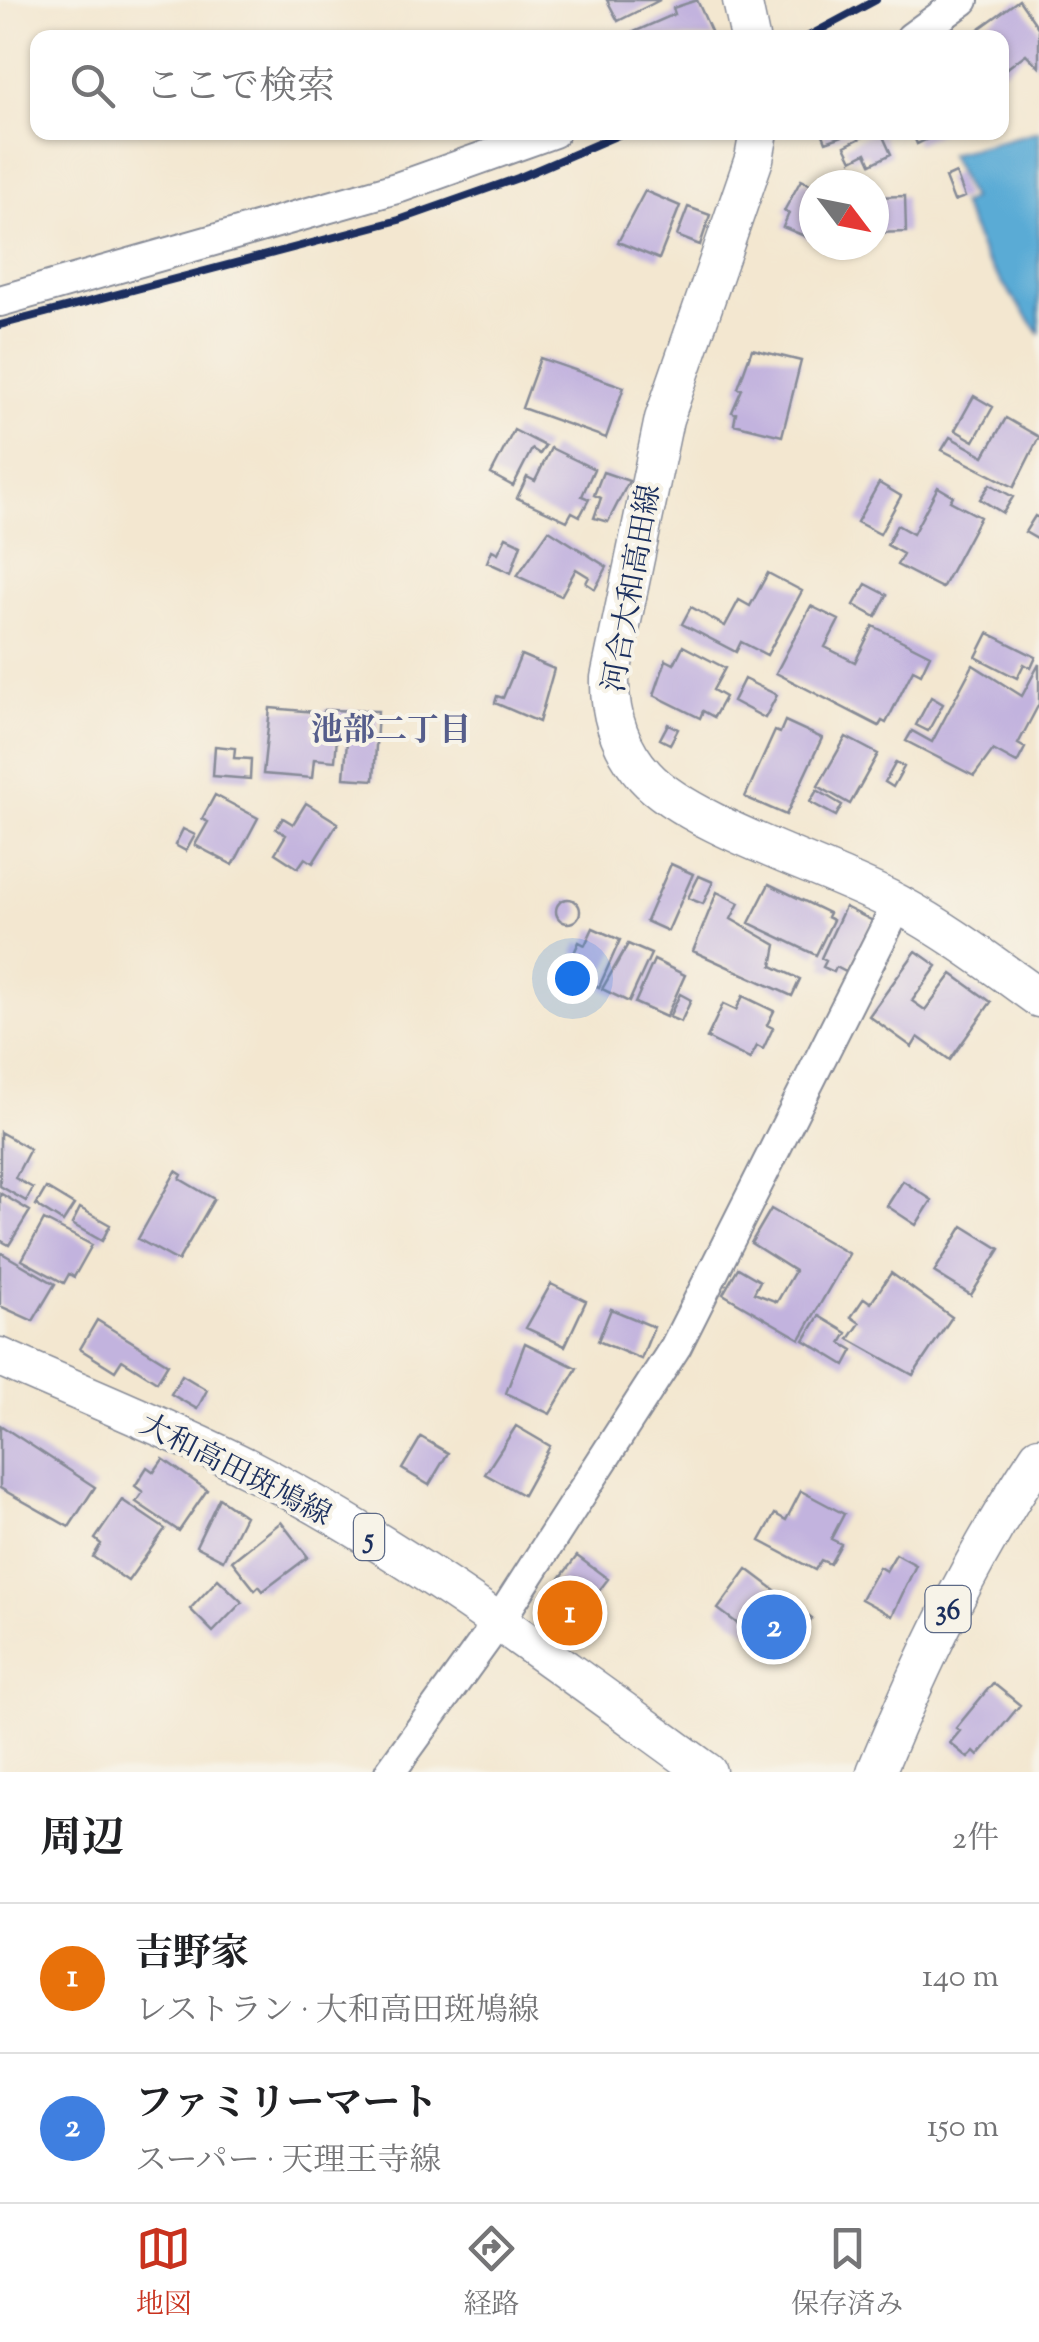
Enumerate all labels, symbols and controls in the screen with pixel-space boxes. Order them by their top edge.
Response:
search box [30,30,1009,140]
icon: search [65,58,120,113]
text: ここで検索 [145,62,335,116]
north arrow [799,170,889,260]
street label: 河合大和高田線 [594,481,673,696]
district label: 池部二丁目 [311,709,471,755]
your location [547,953,598,1004]
street label: 大和高田斑鳩線 [132,1404,338,1538]
road number: 5 [354,1514,384,1560]
pin: 1 [538,1576,602,1650]
road number: 36 [926,1586,970,1632]
pin: 2 [742,1590,806,1664]
text: 周辺 [40,1811,124,1871]
text: 2件 [952,1817,999,1863]
text: 吉野家 [135,1929,249,1983]
text: 1 [67,1955,78,2001]
text: 140 m [922,1955,999,2001]
text: レストラン · 大和高田斑鳩線 [135,1989,540,2035]
text: ファミリーマート [135,2079,438,2133]
text: 2 [65,2105,80,2151]
text: 150 m [927,2105,999,2151]
text: スーパー · 天理王寺線 [135,2139,442,2185]
tab: 地図 [136,2221,192,2326]
tab: 経路 [463,2221,519,2326]
tab: 保存済み [791,2221,903,2326]

